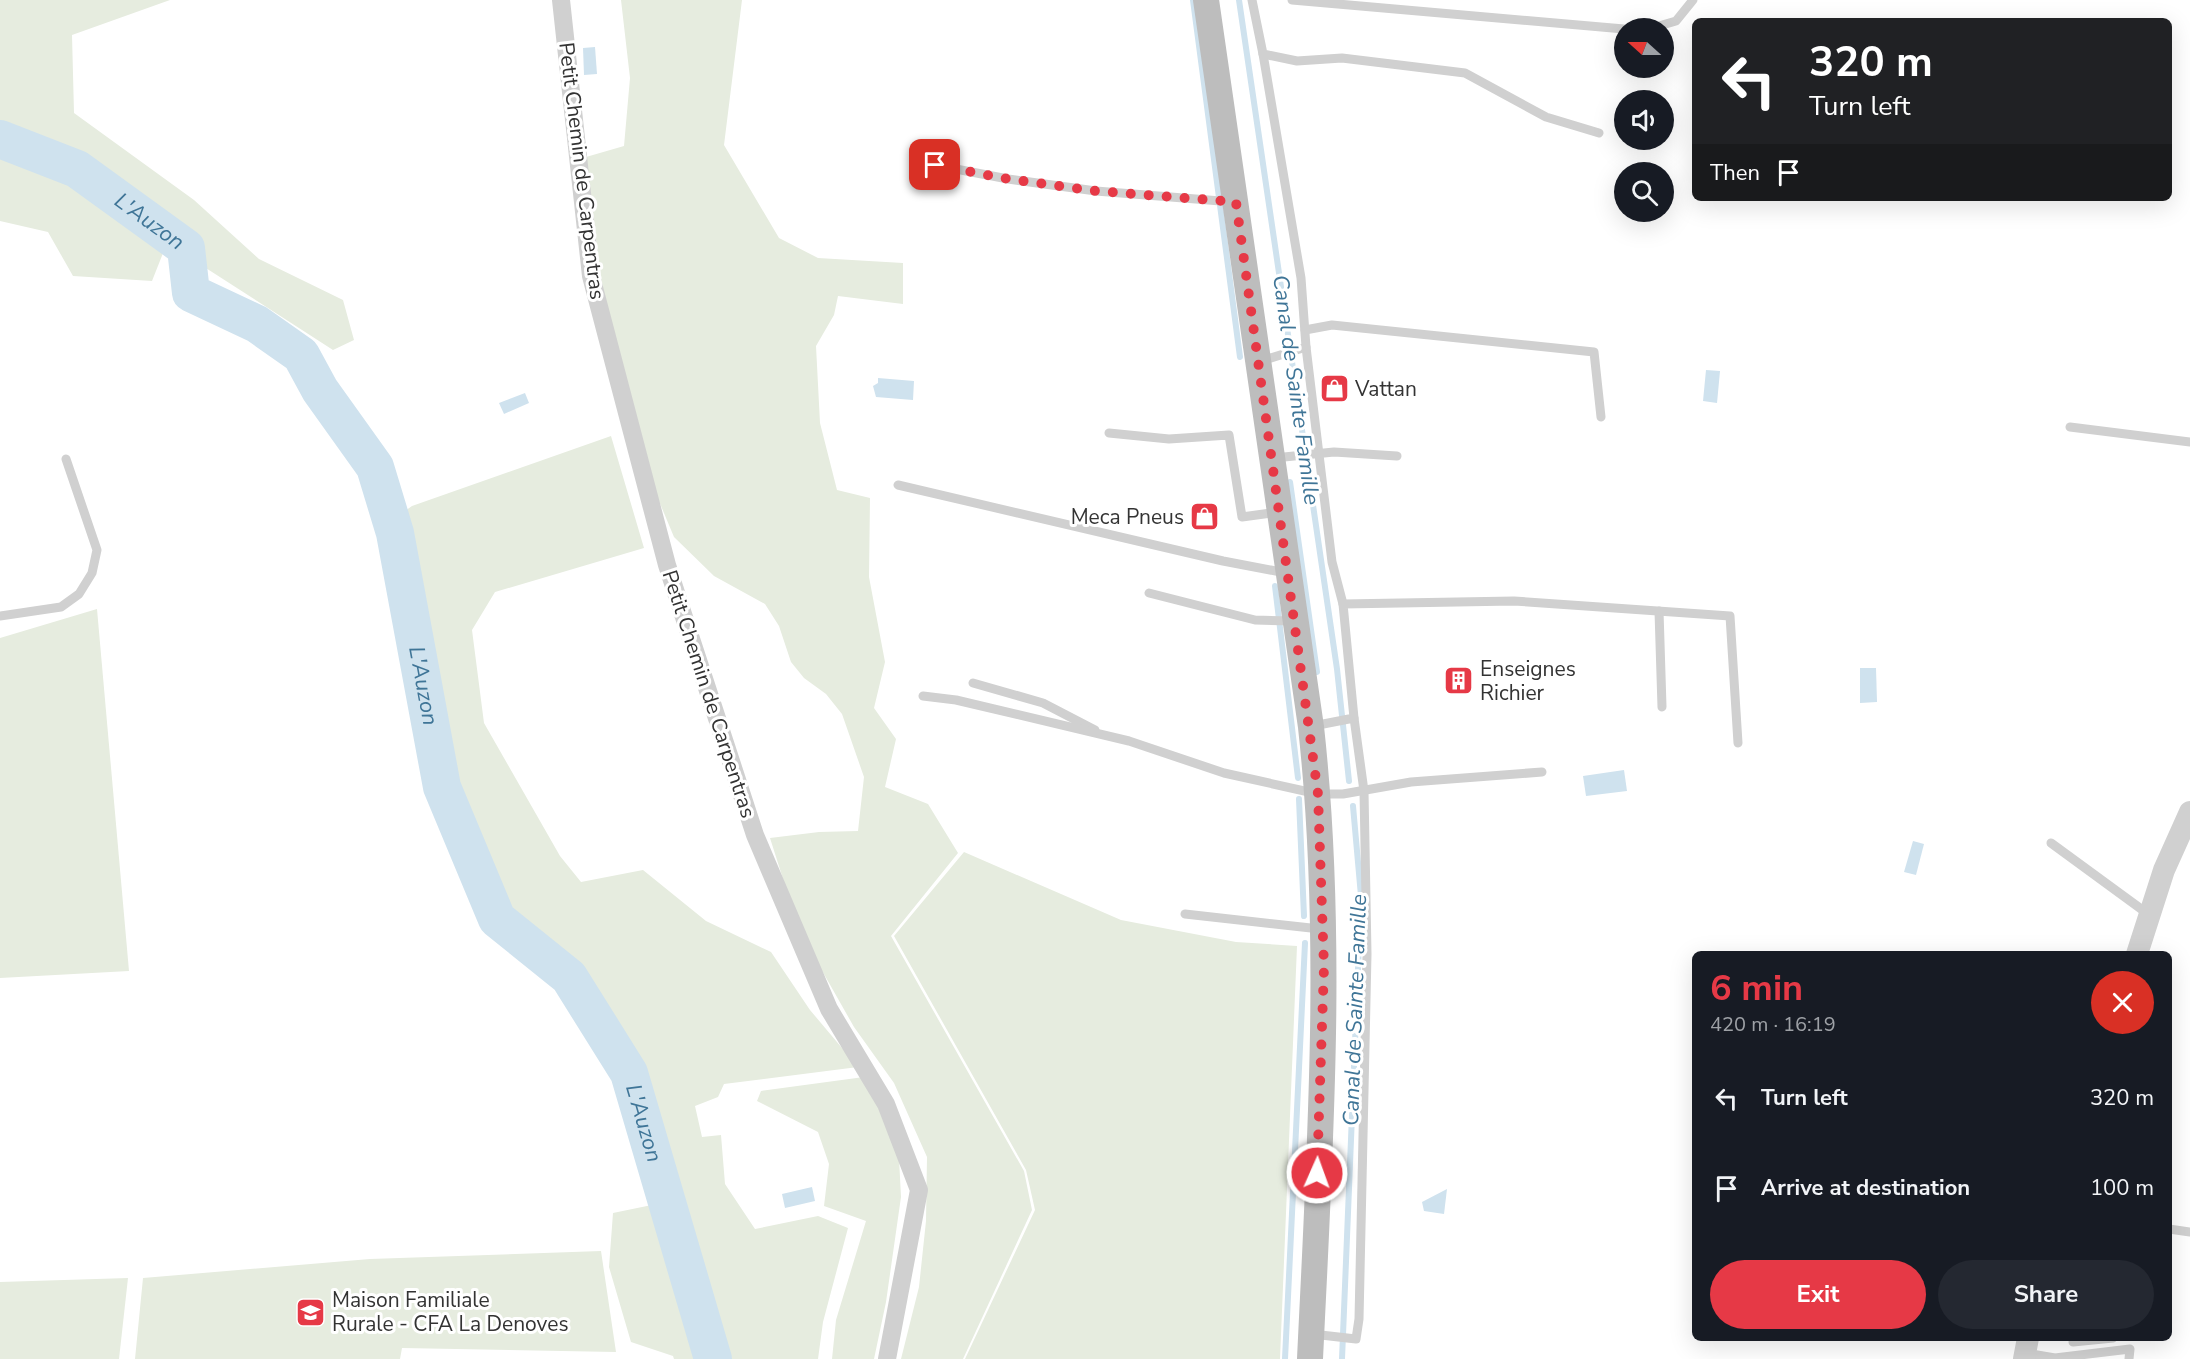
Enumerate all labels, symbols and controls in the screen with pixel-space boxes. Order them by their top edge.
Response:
north arrow [1614,18,1674,78]
map controls [1614,18,1674,222]
text: 320 m [1809,34,1933,91]
street label: Petit Chemin de Carpentras [552,41,612,301]
icon: left [1710,42,1788,120]
text: Turn left [1809,88,1910,125]
button: sound [1614,90,1674,150]
pin [909,139,960,190]
icon: arrive [918,148,951,181]
icon: arrive [1772,156,1805,189]
text: Then [1710,158,1760,188]
button: search [1614,162,1674,222]
water label: L'Auzon [108,186,191,257]
water label: Canal de Sainte Famille [1265,273,1327,507]
shop icon: Vattan [1318,373,1350,405]
place label: Vattan [1354,375,1417,403]
shop icon: Meca Pneus [1189,501,1221,533]
place label: Meca Pneus [1071,503,1184,531]
street label: Petit Chemin de Carpentras [656,567,762,821]
water label: L'Auzon [401,644,445,728]
place label: Enseignes Richier [1480,655,1576,707]
building icon: Enseignes Richier [1443,665,1475,697]
water label: Canal de Sainte Famille [1336,893,1374,1127]
text: 6 min [1710,964,1803,1013]
button: close [2091,971,2154,1034]
text: 420 m · 16:19 [1710,1011,1836,1038]
water label: L'Auzon [618,1081,669,1166]
icon: left [1710,1082,1743,1115]
text: Turn left [1761,1083,1848,1113]
text: 320 m [2090,1083,2154,1113]
position arrow [1285,1141,1349,1205]
icon: arrive [1710,1172,1743,1205]
text: Arrive at destination [1761,1173,1970,1203]
text: 100 m [2090,1173,2154,1203]
button: Exit [1710,1260,1926,1329]
button: Share [1938,1260,2154,1329]
place label: Maison Familiale Rurale - CFA La Denoves [332,1286,569,1338]
school or university icon: Maison Familiale Rurale - CFA La Denoves [295,1296,327,1328]

